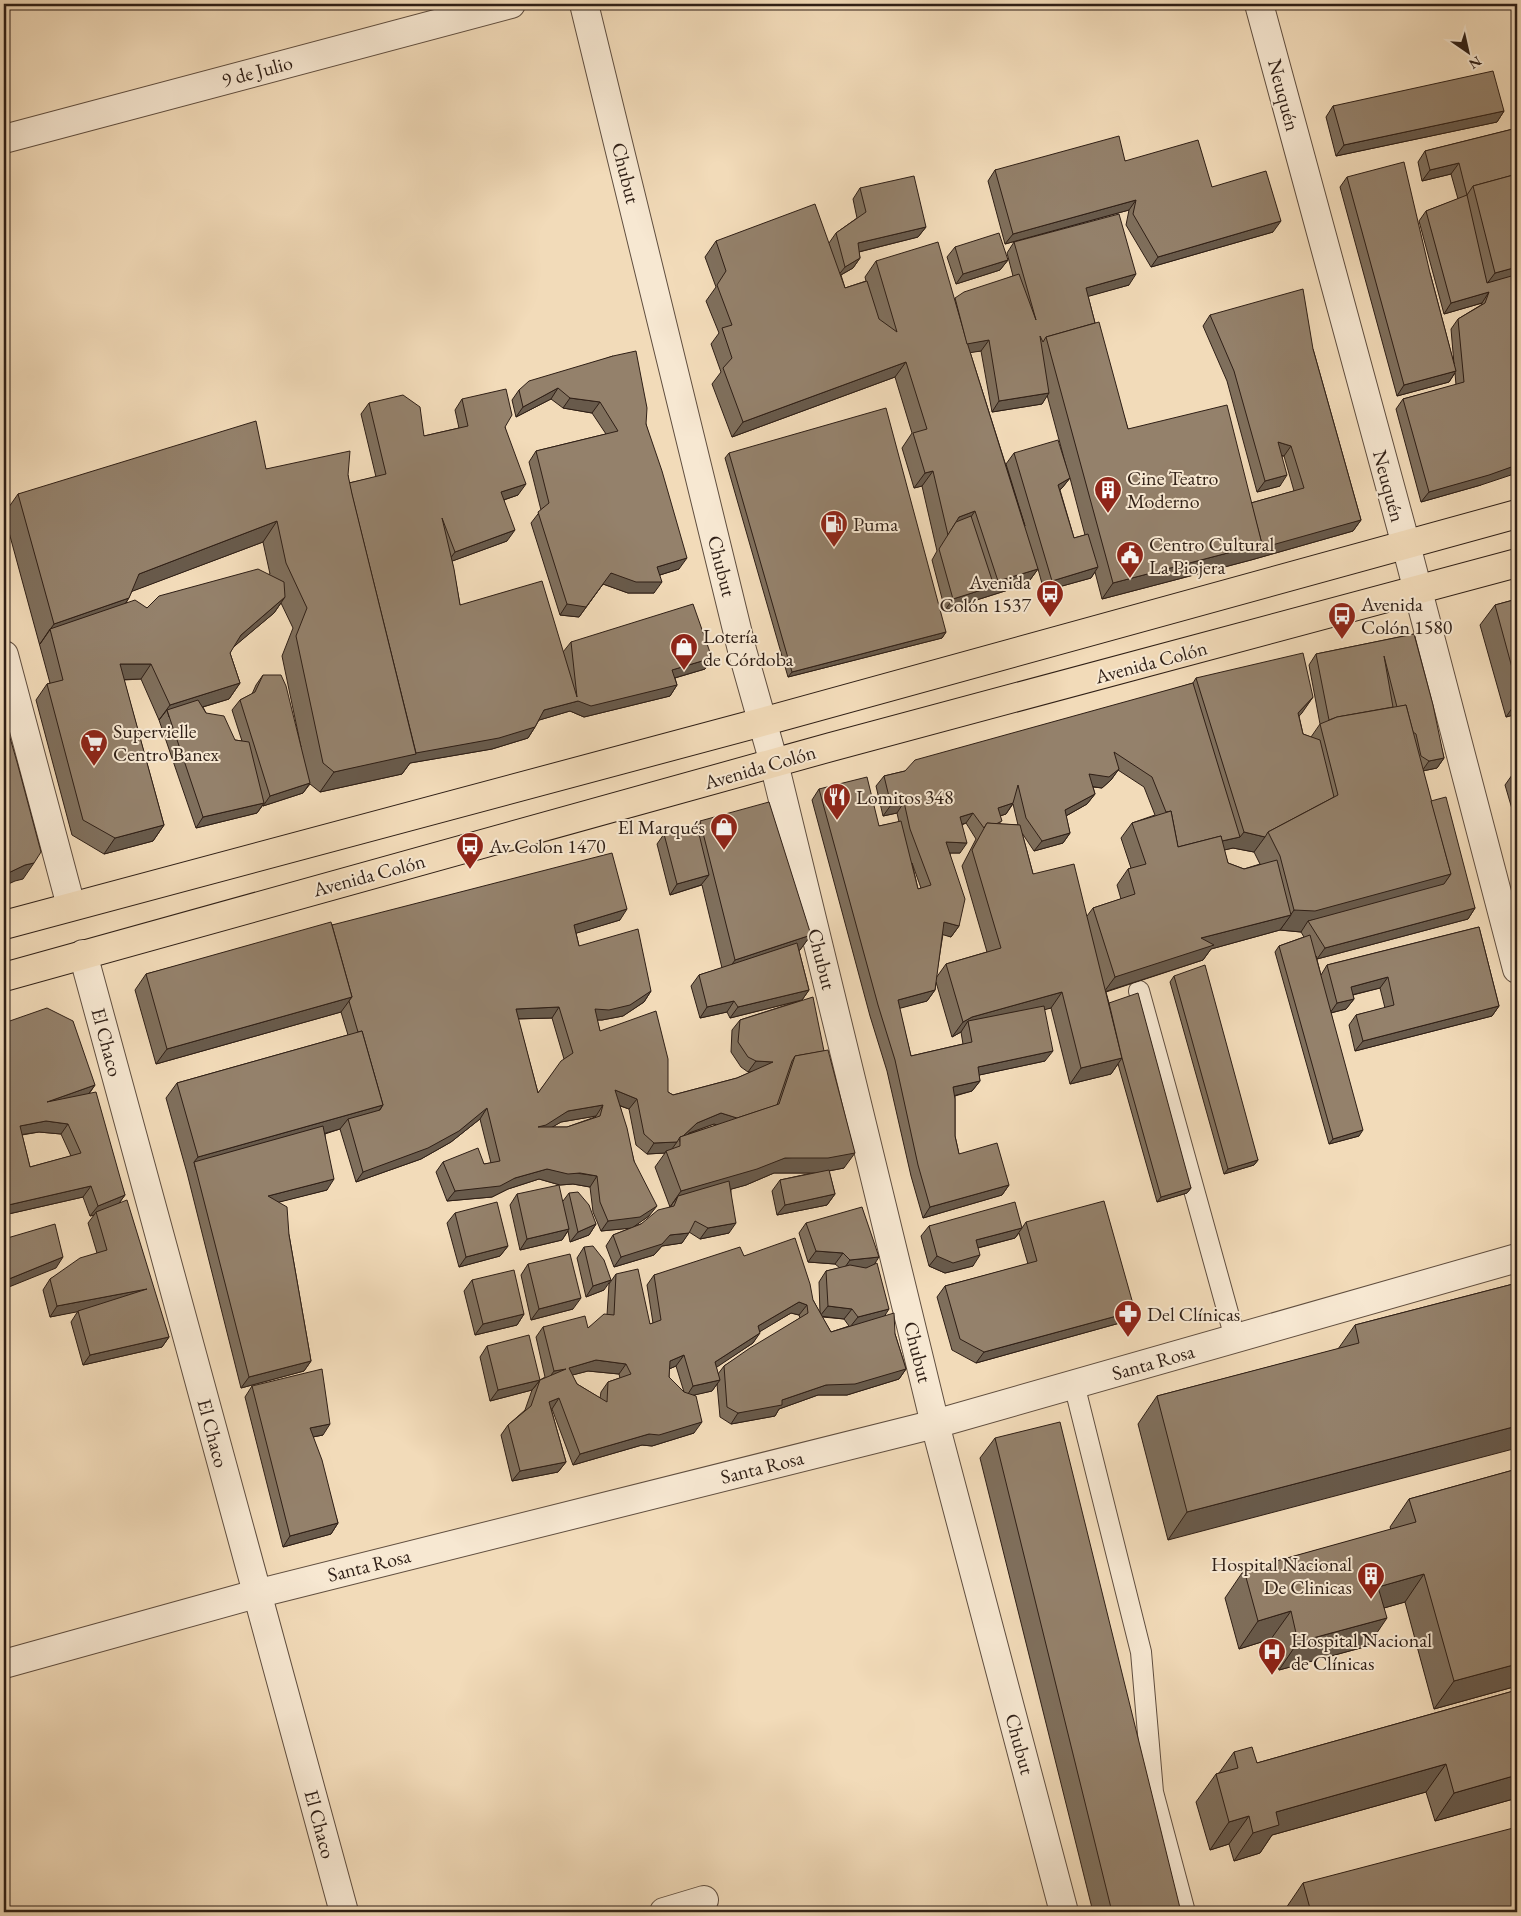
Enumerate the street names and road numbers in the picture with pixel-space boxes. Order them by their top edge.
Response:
street label: 9 de Julio [219,49,295,93]
street label: Neuquén [1262,56,1306,134]
street label: Chubut [606,140,646,207]
street label: Neuquén [1367,447,1411,525]
street label: Chubut [702,533,742,600]
street label: Avenida Colón [1091,634,1210,690]
street label: Avenida Colón [700,739,819,796]
street label: Avenida Colón [309,847,428,903]
street label: Chubut [802,926,842,993]
street label: El Chaco [85,1005,129,1079]
street label: Chubut [898,1319,938,1386]
street label: Santa Rosa [1109,1338,1197,1386]
street label: El Chaco [191,1396,235,1470]
street label: Santa Rosa [718,1444,806,1490]
street label: Santa Rosa [325,1542,413,1588]
street label: Chubut [999,1711,1041,1778]
street label: El Chaco [298,1787,342,1861]

